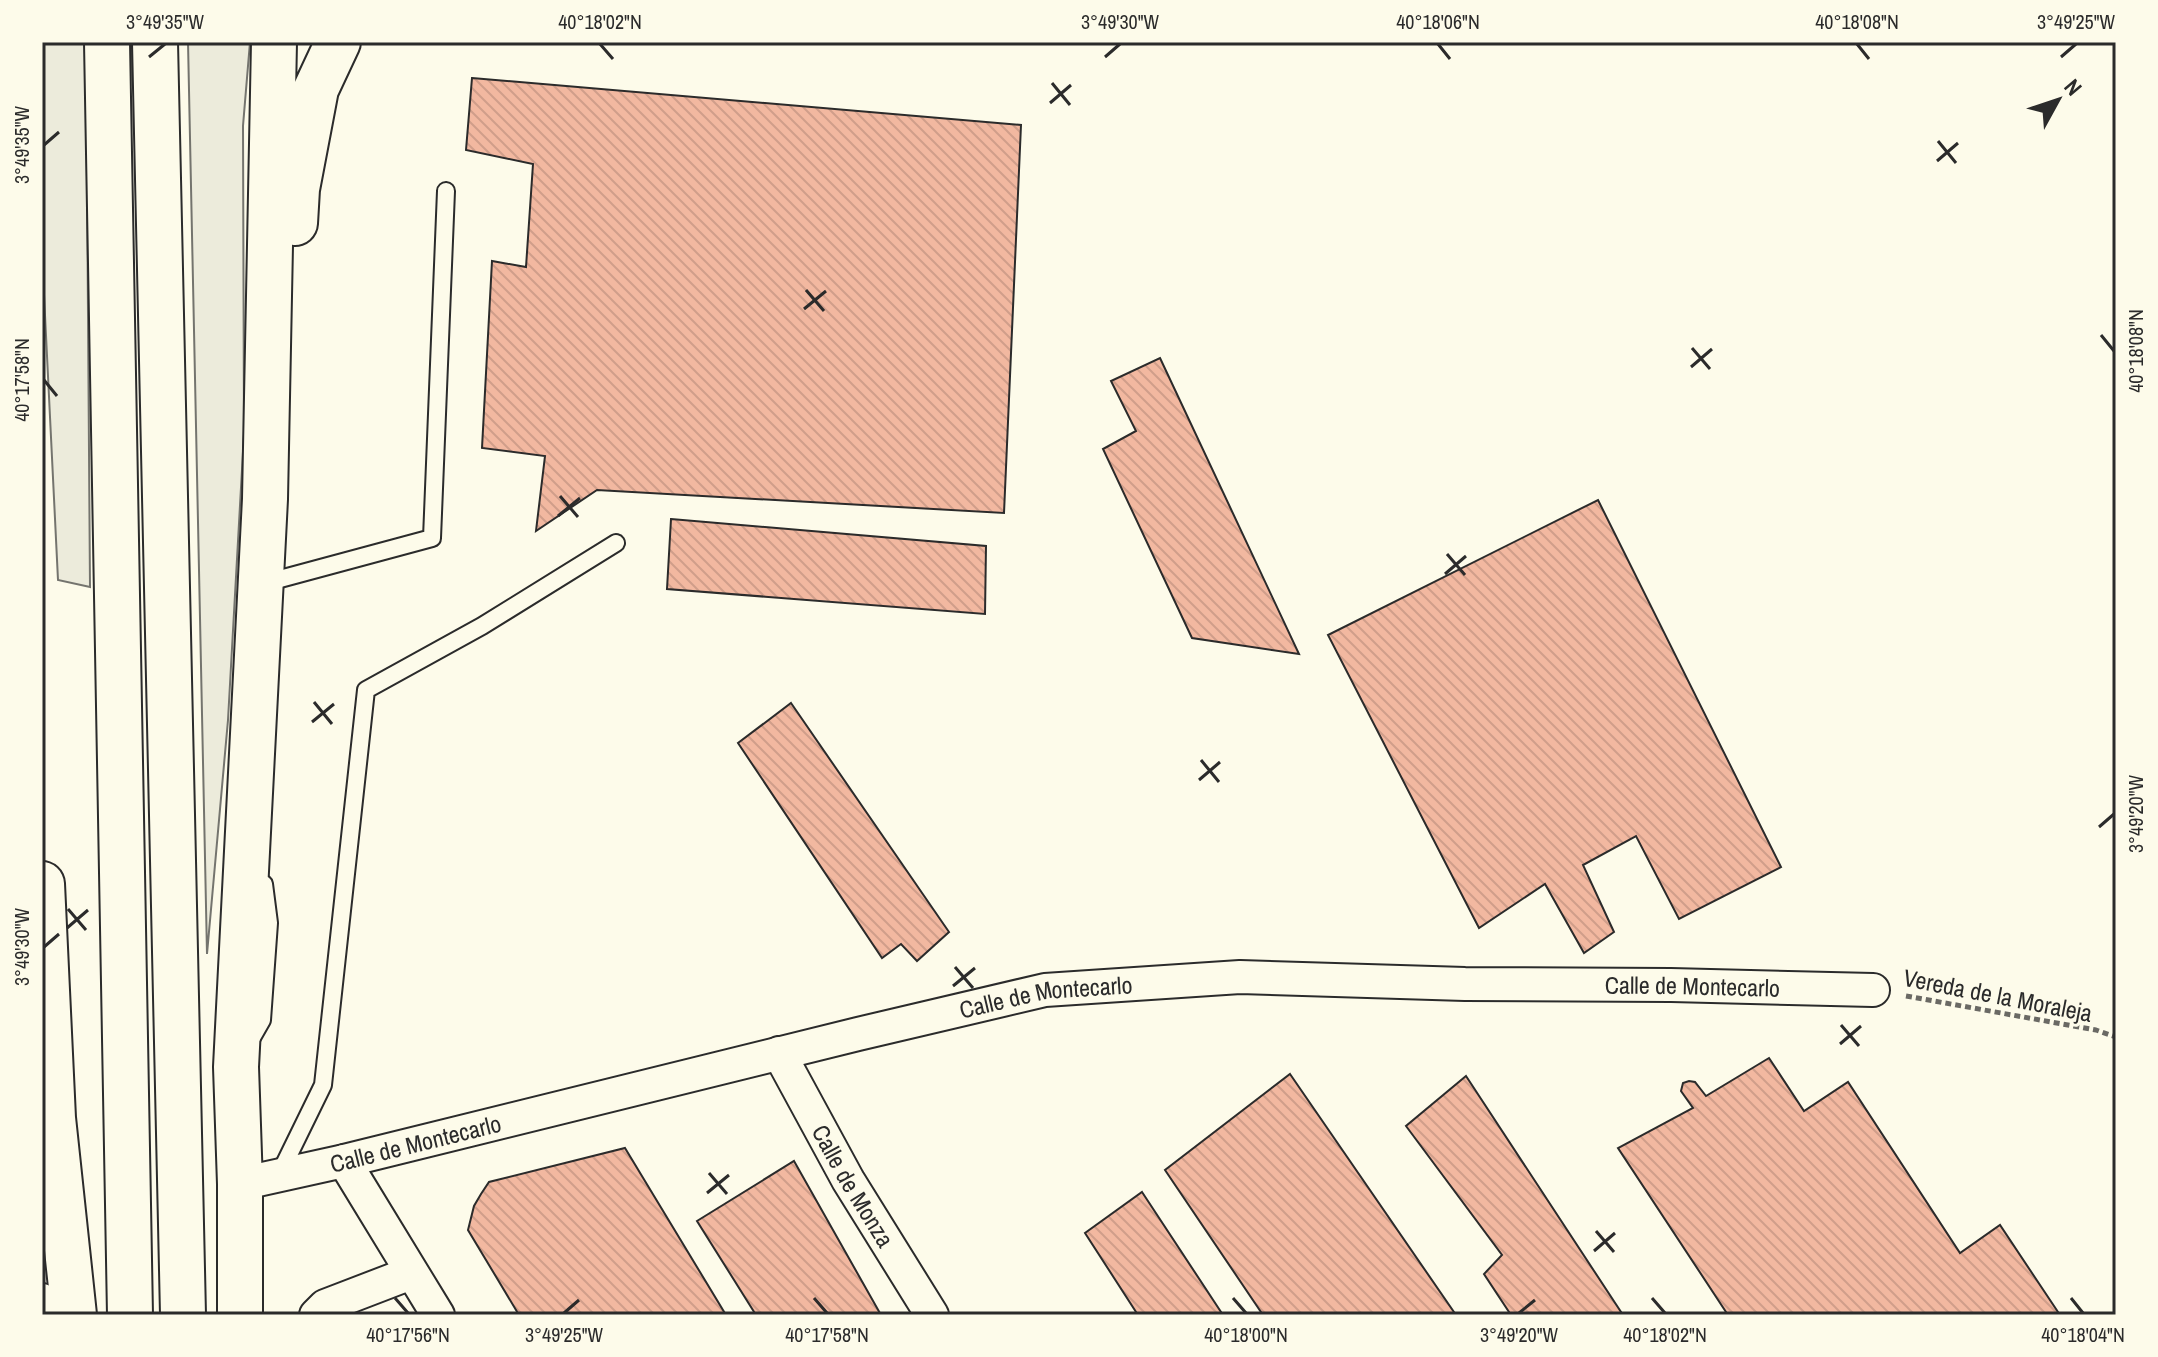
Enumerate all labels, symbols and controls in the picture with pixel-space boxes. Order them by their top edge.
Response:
text: 3°49'35"W [126,8,205,35]
text: 40°18'02"N [558,8,642,35]
text: 3°49'30"W [1081,8,1160,35]
text: 40°18'06"N [1396,8,1480,35]
text: 40°18'08"N [1815,8,1899,35]
text: 3°49'25"W [2037,8,2116,35]
north arrow [2018,60,2098,140]
text: N [2058,73,2089,102]
text: 3°49'35"W [8,105,35,184]
text: 40°18'08"N [2122,309,2149,393]
text: 40°17'58"N [8,338,35,422]
text: 3°49'20"W [2122,774,2149,853]
text: 3°49'30"W [8,907,35,986]
street label: Vereda de la Moraleja [1901,961,2095,1029]
street label: Calle de Montecarlo [956,968,1133,1026]
street label: Calle de Montecarlo [1605,969,1780,1004]
street label: Calle de Montecarlo [327,1107,504,1180]
street label: Calle de Monza [805,1119,902,1253]
text: 40°17'56"N [366,1321,450,1348]
text: 3°49'25"W [525,1321,604,1348]
text: 40°17'58"N [785,1321,869,1348]
text: 40°18'00"N [1204,1321,1288,1348]
text: 3°49'20"W [1480,1321,1559,1348]
text: 40°18'02"N [1623,1321,1707,1348]
text: 40°18'04"N [2041,1321,2125,1348]

